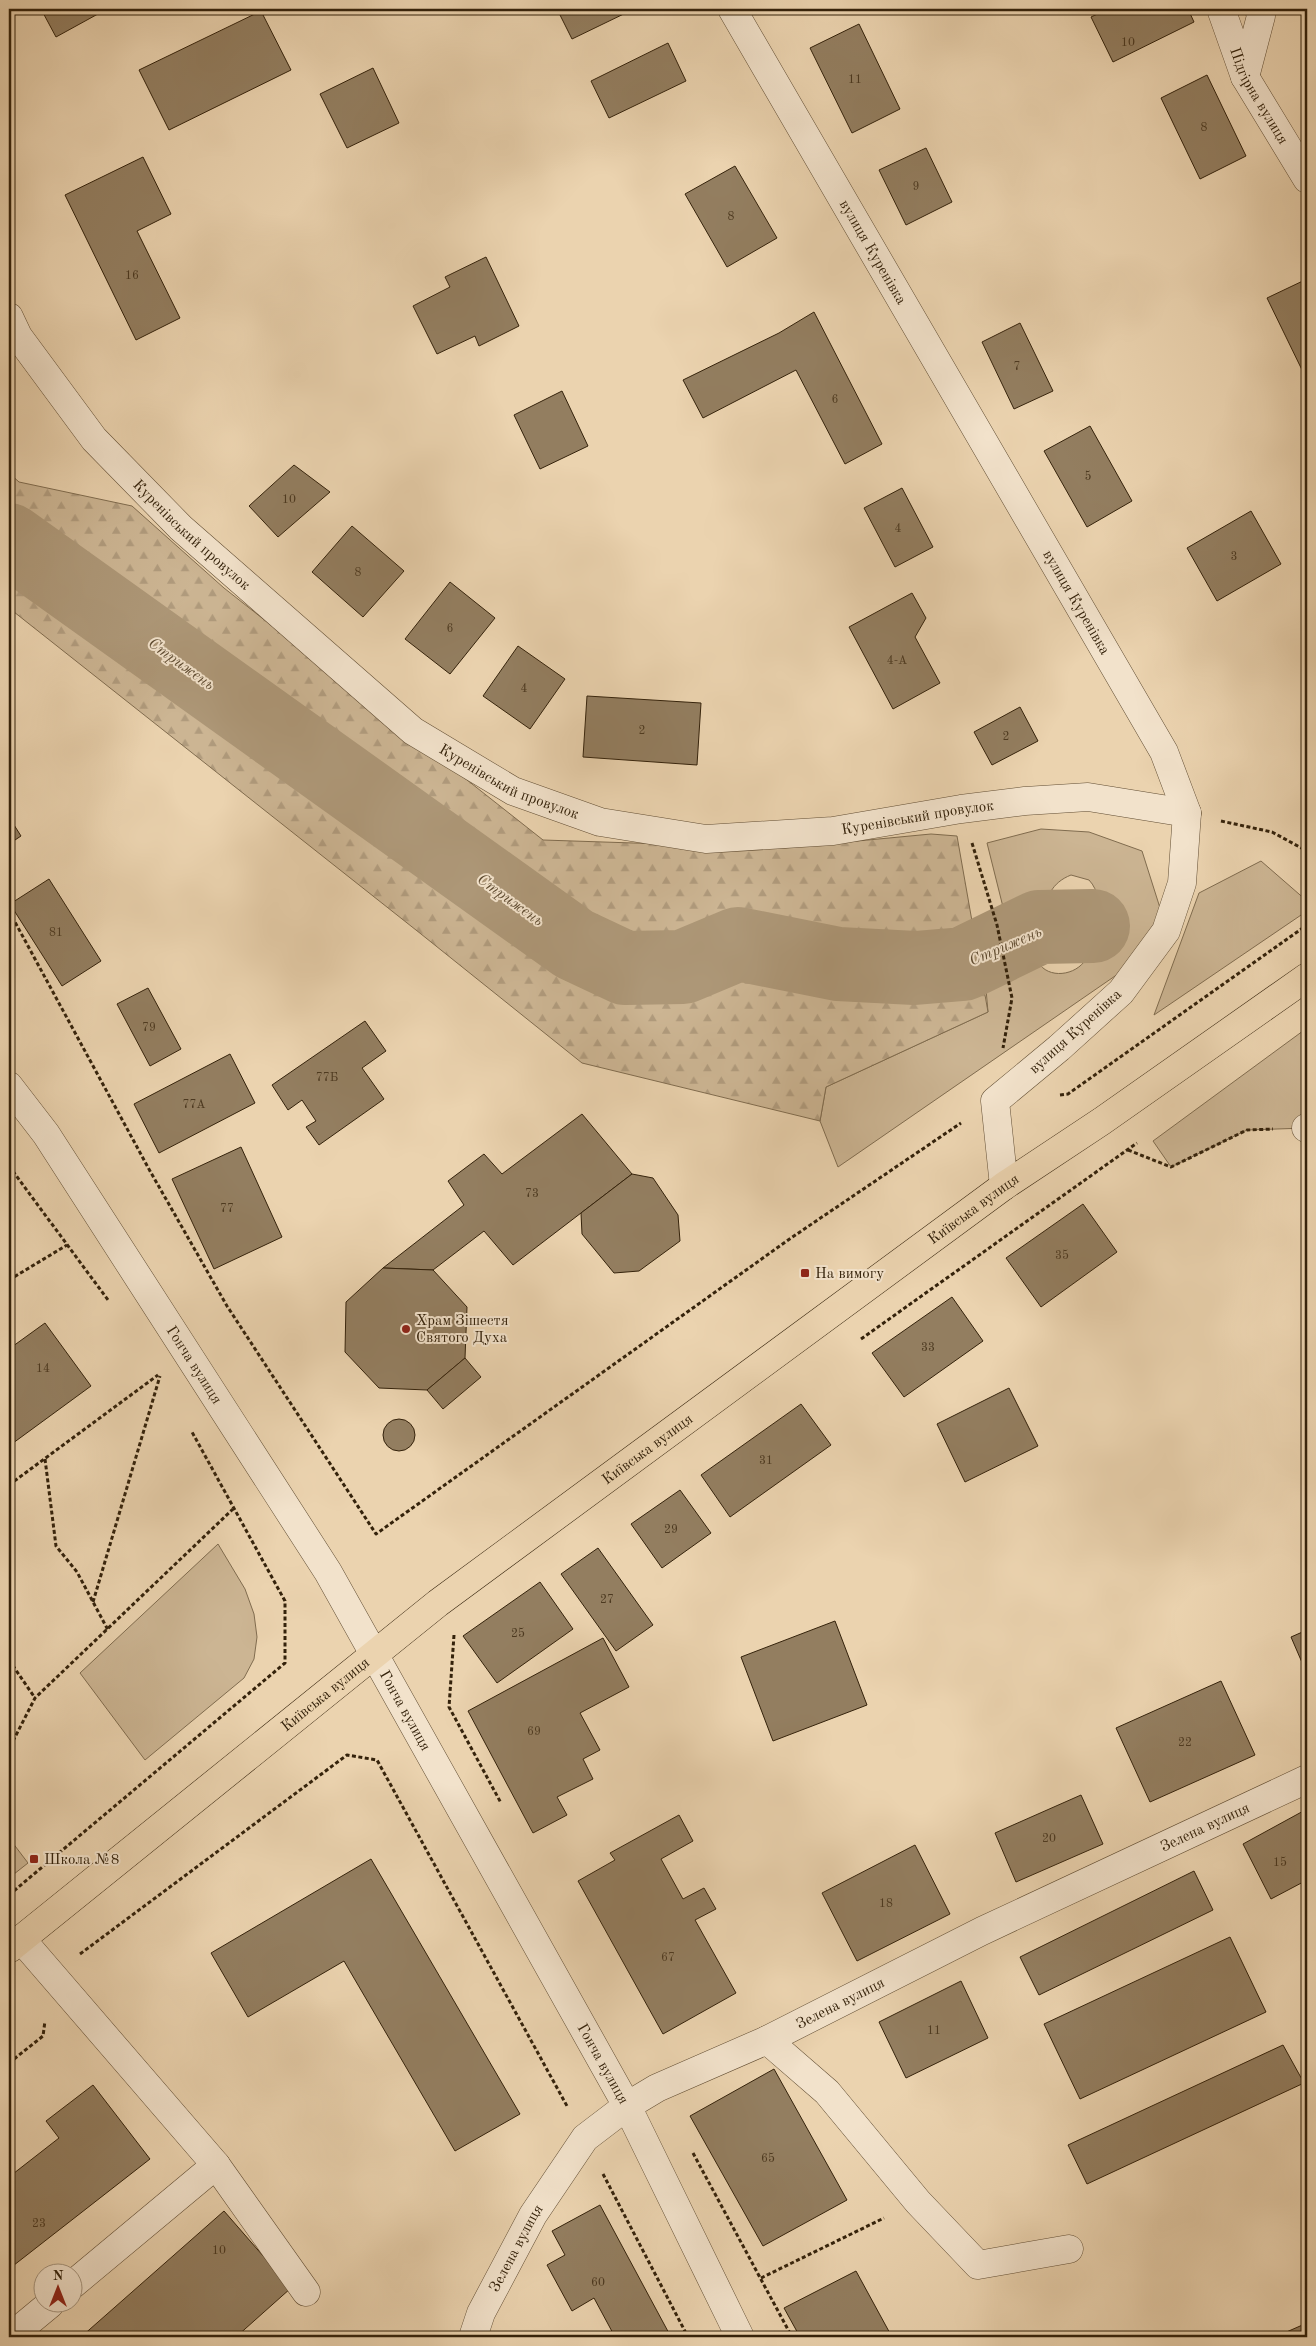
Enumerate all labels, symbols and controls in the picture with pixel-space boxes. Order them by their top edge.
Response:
house number: 10 [1121,37,1135,49]
street label: Підгірна вулиця [1226,46,1290,147]
house number: 11 [848,74,862,86]
house number: 8 [1201,122,1208,134]
house number: 9 [913,181,919,193]
street label: вулиця Куренівка [836,198,908,308]
house number: 8 [728,211,735,223]
house number: 16 [125,270,139,282]
house number: 7 [1014,361,1020,373]
house number: 6 [832,394,839,406]
house number: 5 [1085,470,1092,483]
street label: Куренівський провулок [129,478,253,594]
house number: 10 [282,494,296,506]
house number: 4 [895,523,902,535]
street label: вулиця Куренівка [1039,548,1112,658]
house number: 3 [1231,551,1237,563]
house number: 8 [355,567,362,579]
house number: 6 [447,623,454,635]
water label: Стрижень [145,635,217,694]
house number: 4-А [887,655,907,667]
house number: 4 [521,683,528,695]
house number: 2 [639,725,645,737]
house number: 2 [1003,731,1009,743]
street label: Куренівський провулок [436,742,581,823]
street label: Куренівський провулок [840,799,995,838]
water label: Стрижень [474,871,546,930]
water label: Стрижень [967,924,1045,969]
house number: 81 [49,927,63,939]
street label: вулиця Куренівка [1027,987,1125,1077]
house number: 79 [142,1022,156,1034]
house number: 77Б [316,1072,338,1084]
house number: 77А [182,1099,206,1111]
street label: Київська вулиця [926,1172,1022,1248]
house number: 73 [525,1188,539,1200]
house number: 77 [220,1203,234,1215]
house number: 35 [1055,1249,1069,1262]
marker: На вимогу [799,1267,811,1279]
place label: На вимогу [815,1267,884,1282]
place label: Храм Зішестя Святого Духа [416,1314,509,1346]
marker: Храм Зішестя Святого Духа [400,1323,412,1335]
street label: Гонча вулиця [163,1324,224,1407]
house number: 33 [921,1342,935,1354]
house number: 14 [36,1363,50,1375]
street label: Київська вулиця [600,1412,696,1488]
house number: 31 [759,1455,773,1467]
house number: 29 [664,1524,678,1536]
house number: 27 [600,1594,614,1606]
house number: 25 [511,1627,525,1640]
street label: Київська вулиця [279,1655,373,1735]
street label: Гонча вулиця [376,1668,433,1754]
house number: 69 [527,1726,541,1738]
house number: 22 [1178,1737,1192,1749]
street label: Зелена вулиця [1159,1801,1253,1855]
house number: 20 [1042,1833,1056,1845]
marker: Школа №8 [28,1853,40,1865]
place label: Школа №8 [44,1853,119,1868]
house number: 15 [1273,1856,1287,1869]
house number: 18 [879,1898,893,1910]
house number: 67 [661,1952,675,1964]
street label: Зелена вулиця [794,1976,888,2033]
street label: Гонча вулиця [574,2022,630,2107]
house number: 11 [927,2025,941,2037]
house number: 65 [761,2152,775,2165]
street label: Зелена вулиця [488,2202,547,2295]
house number: 23 [32,2218,46,2230]
house number: 10 [212,2245,226,2257]
north arrow [32,2264,82,2314]
text: N [53,2269,64,2283]
house number: 60 [591,2277,605,2289]

